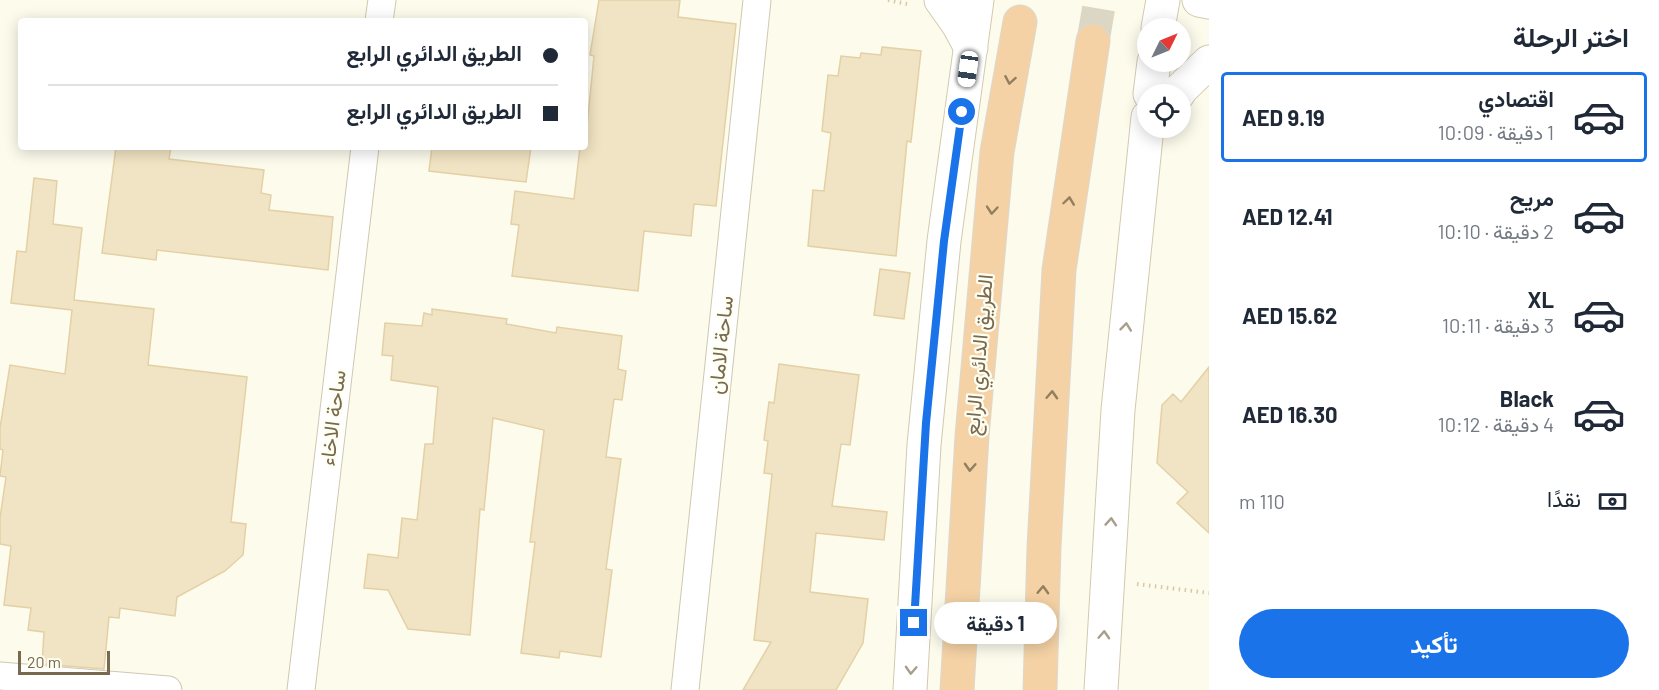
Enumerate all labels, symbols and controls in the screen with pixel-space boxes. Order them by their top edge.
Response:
north arrow [1137,18,1191,72]
map controls [1137,18,1191,138]
text: اختر الرحلة [1513,20,1629,52]
text: الطريق الدائري الرابع [346,39,522,65]
car [957,50,979,88]
one-way arrow [1004,74,1017,84]
button: locate [1137,84,1191,138]
text: اقتصادي [1478,85,1554,111]
icon: car [1572,90,1626,144]
text: الطريق الدائري الرابع [346,97,522,123]
route start [948,98,975,125]
text: AED 9.19 [1242,104,1325,130]
text: 1 دقيقة · 10:09 [1438,120,1554,144]
text: مريح [1510,184,1554,210]
icon: car [1572,189,1626,243]
one-way arrow [1063,196,1075,205]
text: AED 12.41 [1242,203,1333,229]
one-way arrow [986,206,999,215]
text: 2 دقيقة · 10:10 [1437,219,1554,243]
street label: الطريق الدائري الرابع [958,273,1003,437]
text: XL [1528,286,1554,312]
icon: car [1572,288,1626,342]
street label: ساحة الامان [702,294,738,395]
text: AED 15.62 [1242,302,1337,328]
text: 3 دقيقة · 10:11 [1442,313,1554,337]
one-way arrow [1119,323,1132,332]
street label: ساحة الاخاء [313,369,350,467]
text: Black [1500,385,1554,411]
icon: car [1572,387,1626,441]
one-way arrow [1046,390,1059,399]
text: AED 16.30 [1242,401,1338,427]
text: 4 دقيقة · 10:12 [1438,412,1554,436]
one-way arrow [964,463,977,472]
text: نقدًا [1547,485,1581,511]
icon: cash [1596,485,1629,518]
text: 110 m [1239,489,1285,513]
one-way arrow [1104,517,1117,526]
one-way arrow [1036,585,1049,594]
callout: 1 دقيقة [935,602,1058,644]
route end [900,609,927,636]
button: تأكيد [1239,609,1629,678]
text: 1 دقيقة [966,611,1025,635]
one-way arrow [1097,630,1110,639]
scale bar [18,648,110,676]
text: 20 m [27,652,61,671]
one-way arrow [904,666,917,675]

